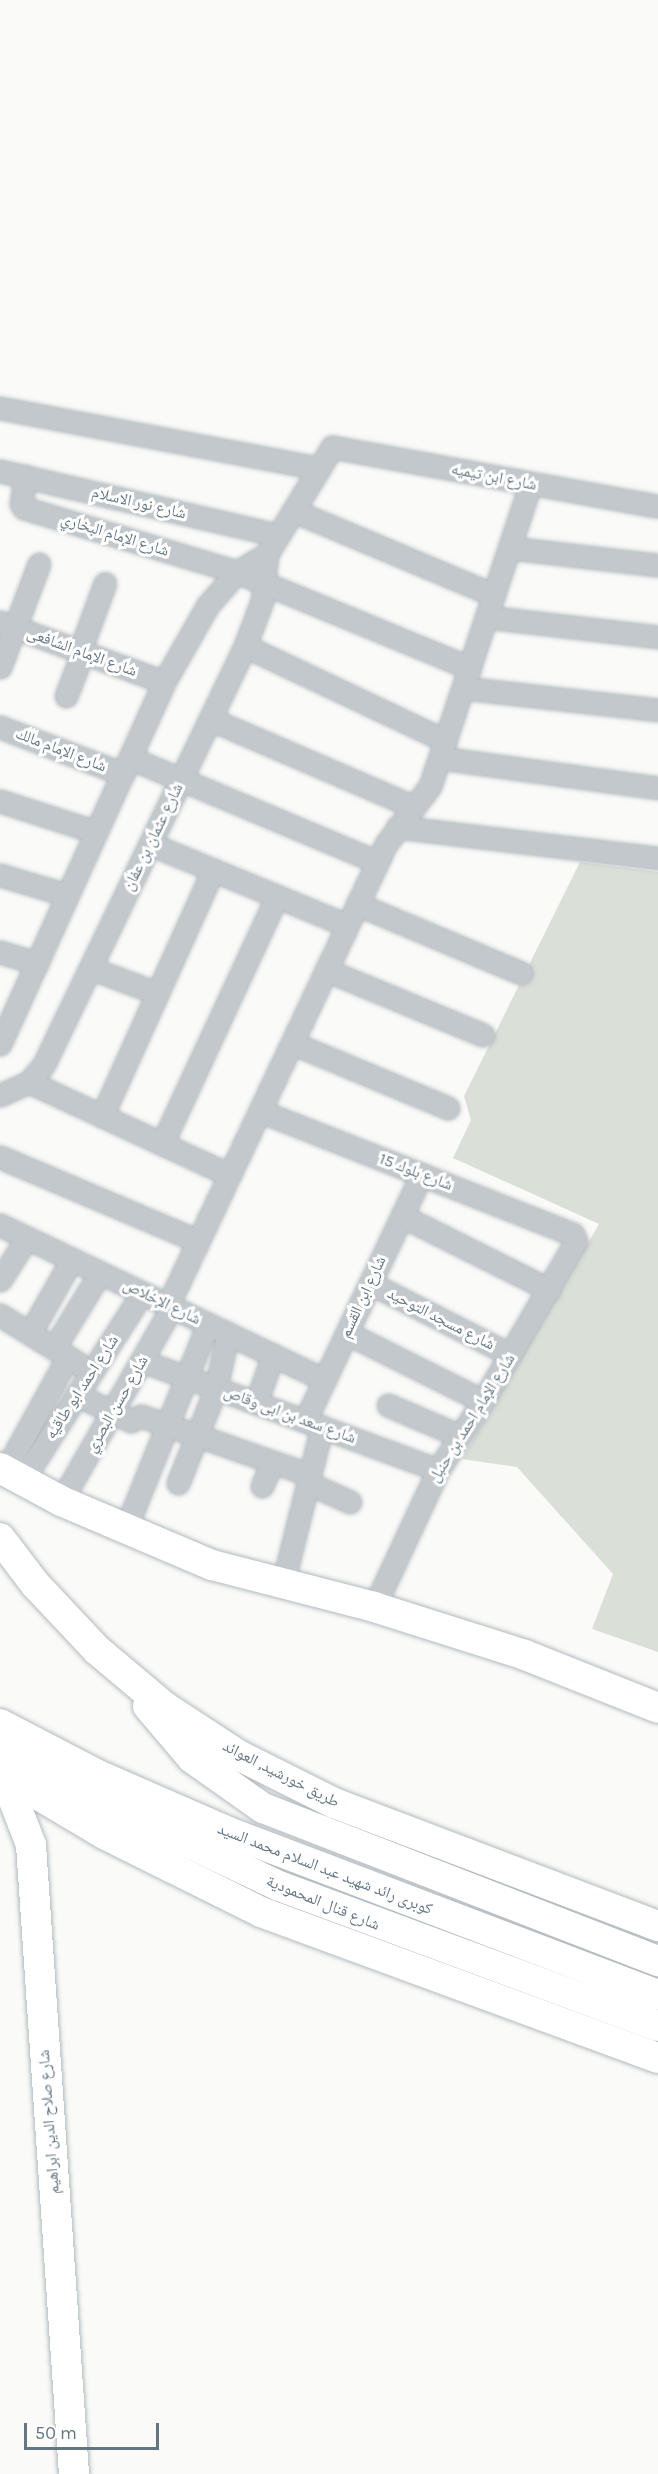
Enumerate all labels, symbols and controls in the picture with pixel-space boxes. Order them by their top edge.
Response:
street label: شارع ابن تيميه [450,459,538,495]
street label: شارع نور الاسلام [90,483,188,523]
street label: شارع الإمام البخاري [59,509,171,561]
street label: شارع الإمام الشافعى [24,623,140,681]
street label: شارع الإمام مالك [13,724,109,776]
street label: شارع عثمان بن عفان [119,780,187,894]
street label: شارع بلوك 15 [377,1149,455,1195]
street label: شارع ابن القسم [336,1253,390,1341]
street label: شارع الإخلاص [120,1275,204,1329]
street label: شارع مسجد التوحيد [384,1284,498,1354]
street label: شارع احمد ابو طاقيه [41,1331,123,1443]
street label: شارع الإمام احمد بن حنبل [425,1350,519,1486]
street label: شارع حسن البصري [81,1352,153,1456]
street label: شارع سعد بن ابى وقاص [221,1382,359,1448]
street label: طريق خورشيد, العوائد [219,1736,343,1812]
street label: كوبرى رائد شهيد عبد السلام محمد السيد [215,1819,435,1919]
street label: شارع قنال المحمودية [263,1871,383,1935]
street label: شارع صلاح الدين ابراهيم [34,2049,64,2195]
scale bar [27,2411,162,2449]
text: 50 m [35,2422,77,2444]

